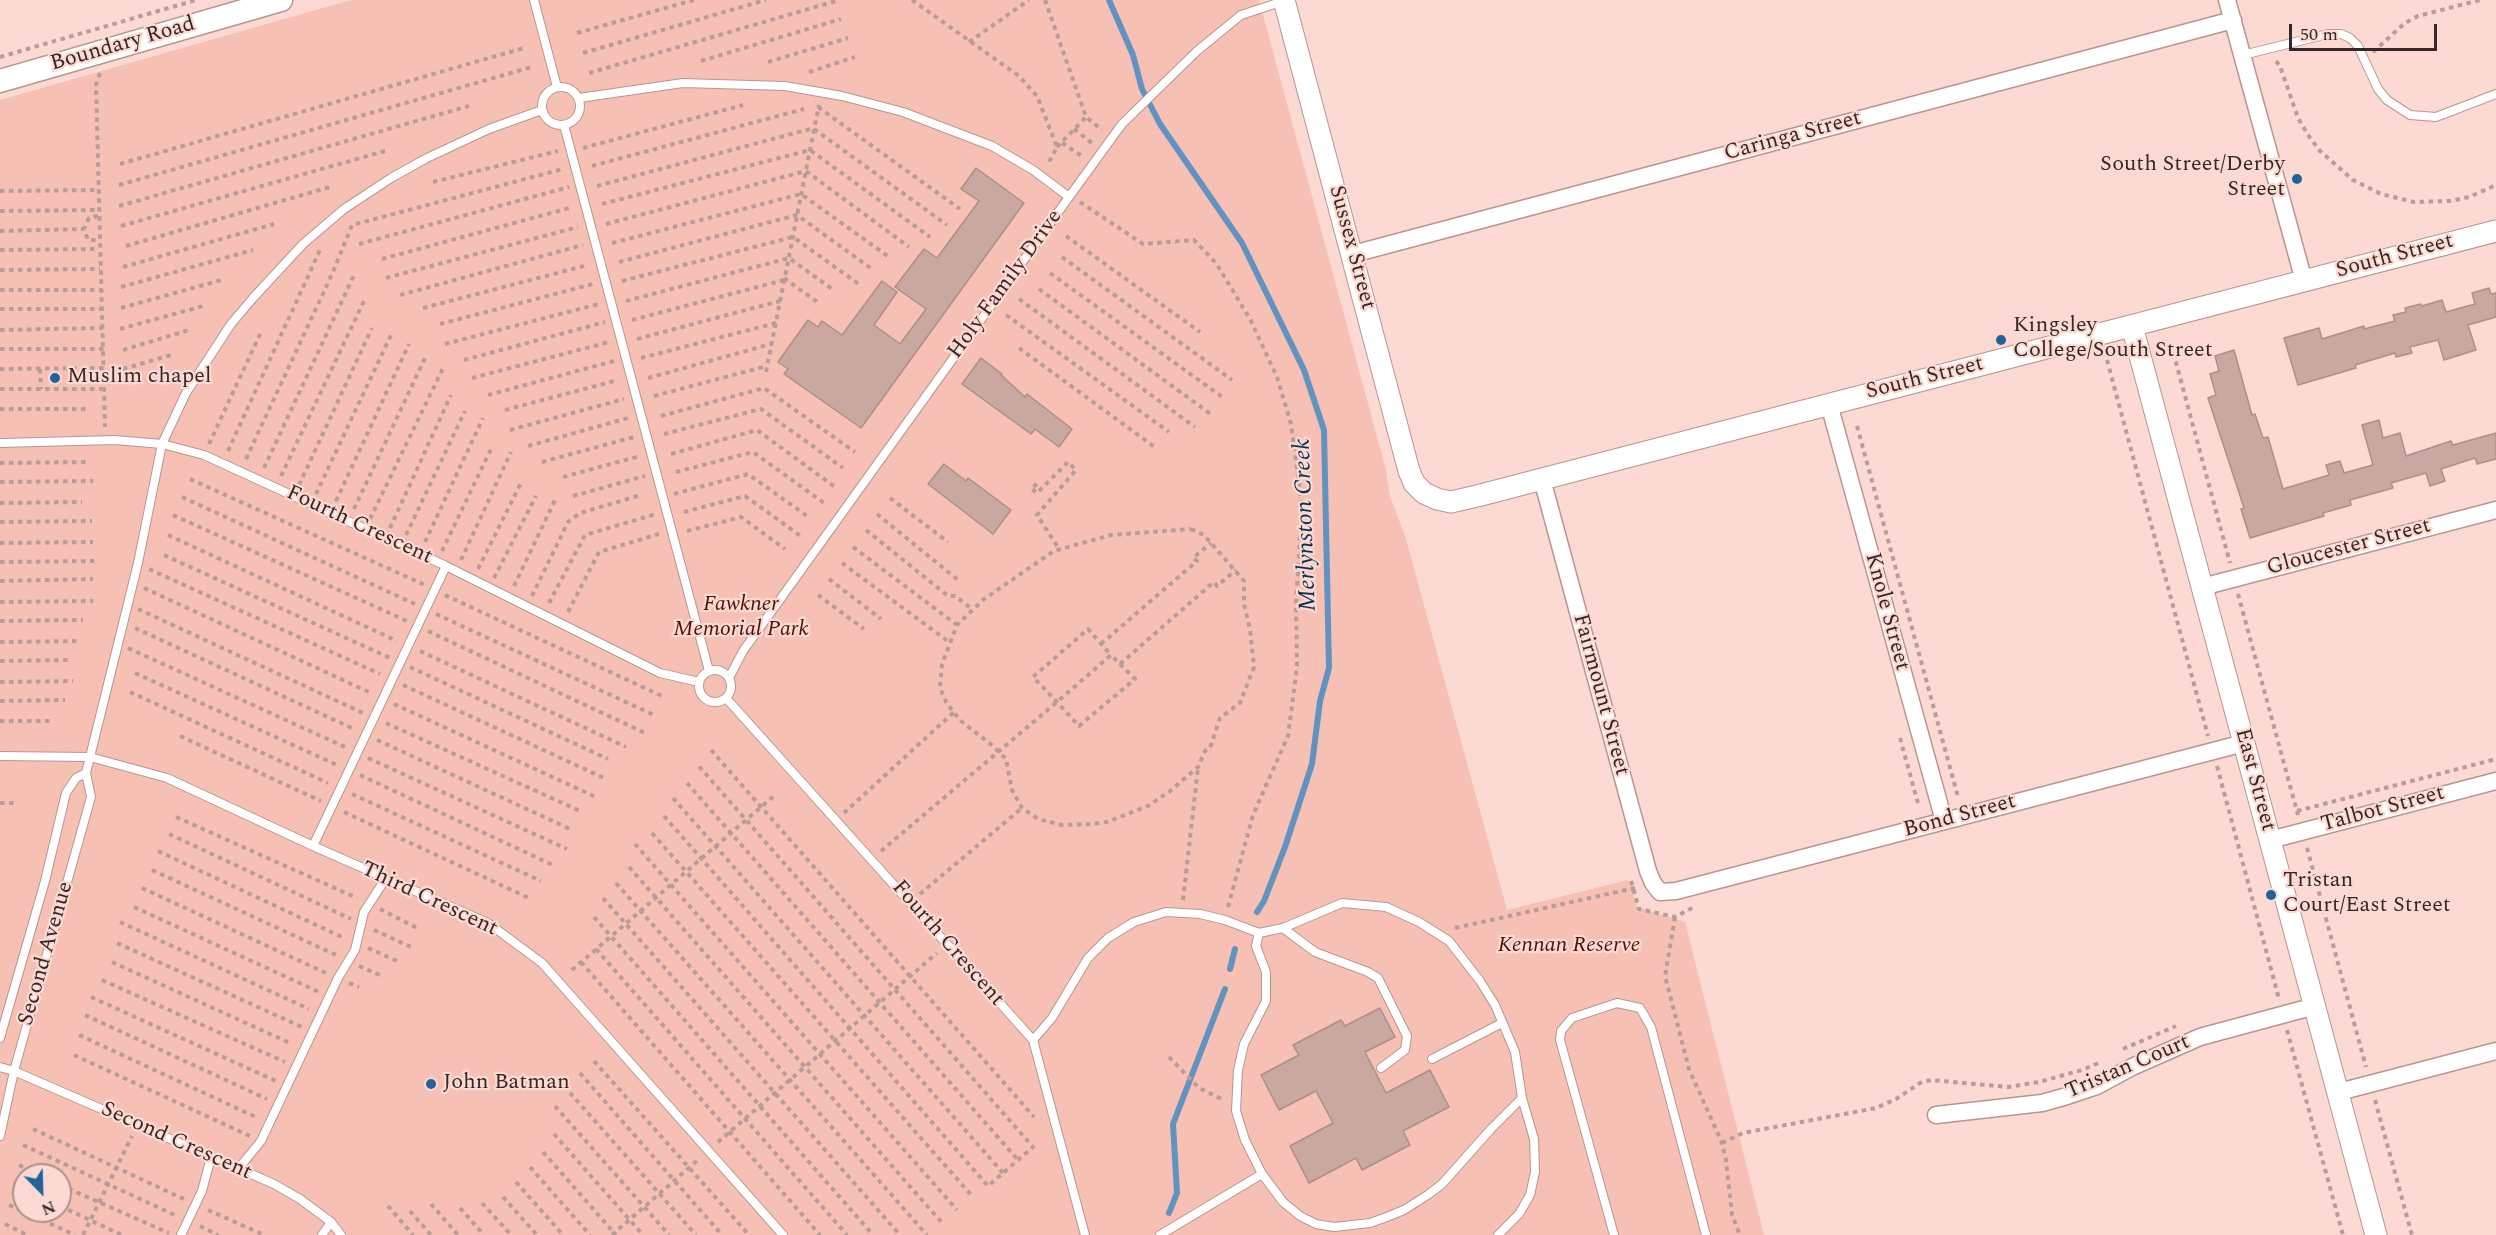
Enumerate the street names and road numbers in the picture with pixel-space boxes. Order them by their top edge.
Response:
street label: Boundary Road [48,12,198,78]
street label: Caringa Street [1722,106,1864,168]
street label: Sussex Street [1322,183,1380,313]
street label: Holy Family Drive [943,205,1069,365]
street label: South Street [2334,229,2456,285]
street label: South Street [1864,352,1986,406]
street label: Fourth Crescent [282,481,436,571]
street label: Gloucester Street [2264,513,2434,583]
street label: Knole Street [1858,550,1914,674]
street label: Fairmount Street [1566,611,1634,779]
street label: East Street [2228,726,2280,834]
street label: Talbot Street [2319,781,2447,839]
street label: Bond Street [1901,789,2019,845]
street label: Third Crescent [357,857,501,943]
street label: Fourth Crescent [885,876,1009,1012]
street label: Second Avenue [14,879,80,1029]
street label: Tristan Court [2062,1030,2194,1106]
street label: Second Crescent [96,1097,256,1187]

